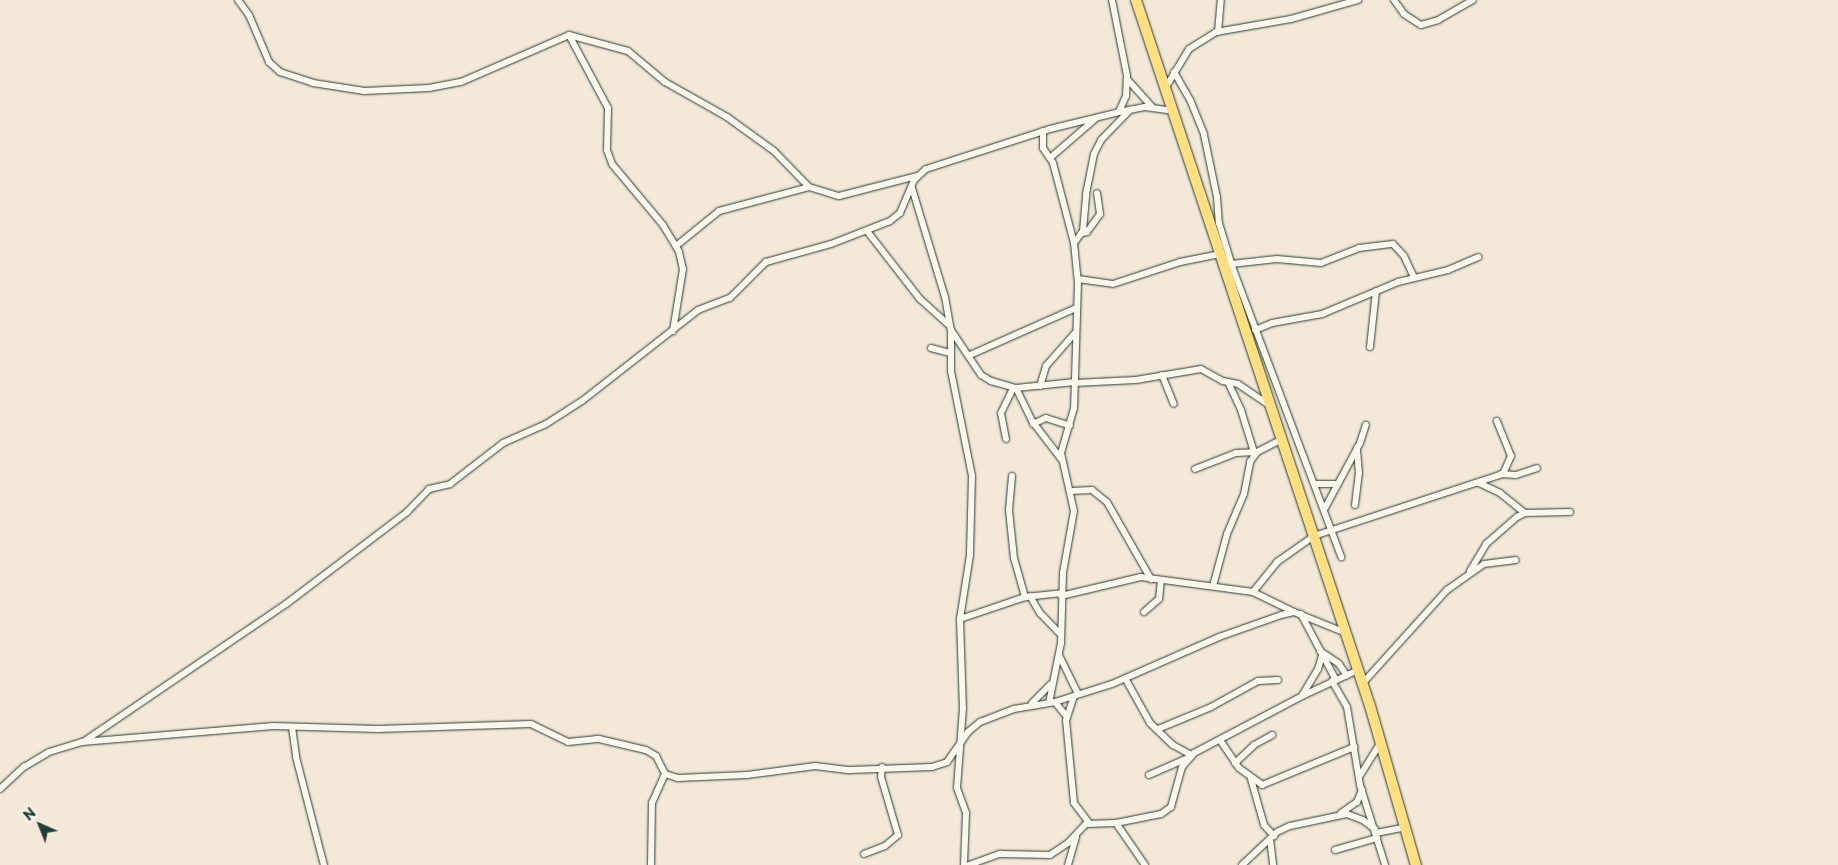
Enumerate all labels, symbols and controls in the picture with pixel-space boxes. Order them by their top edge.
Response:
north arrow [15,800,65,850]
text: N [18,802,41,825]

